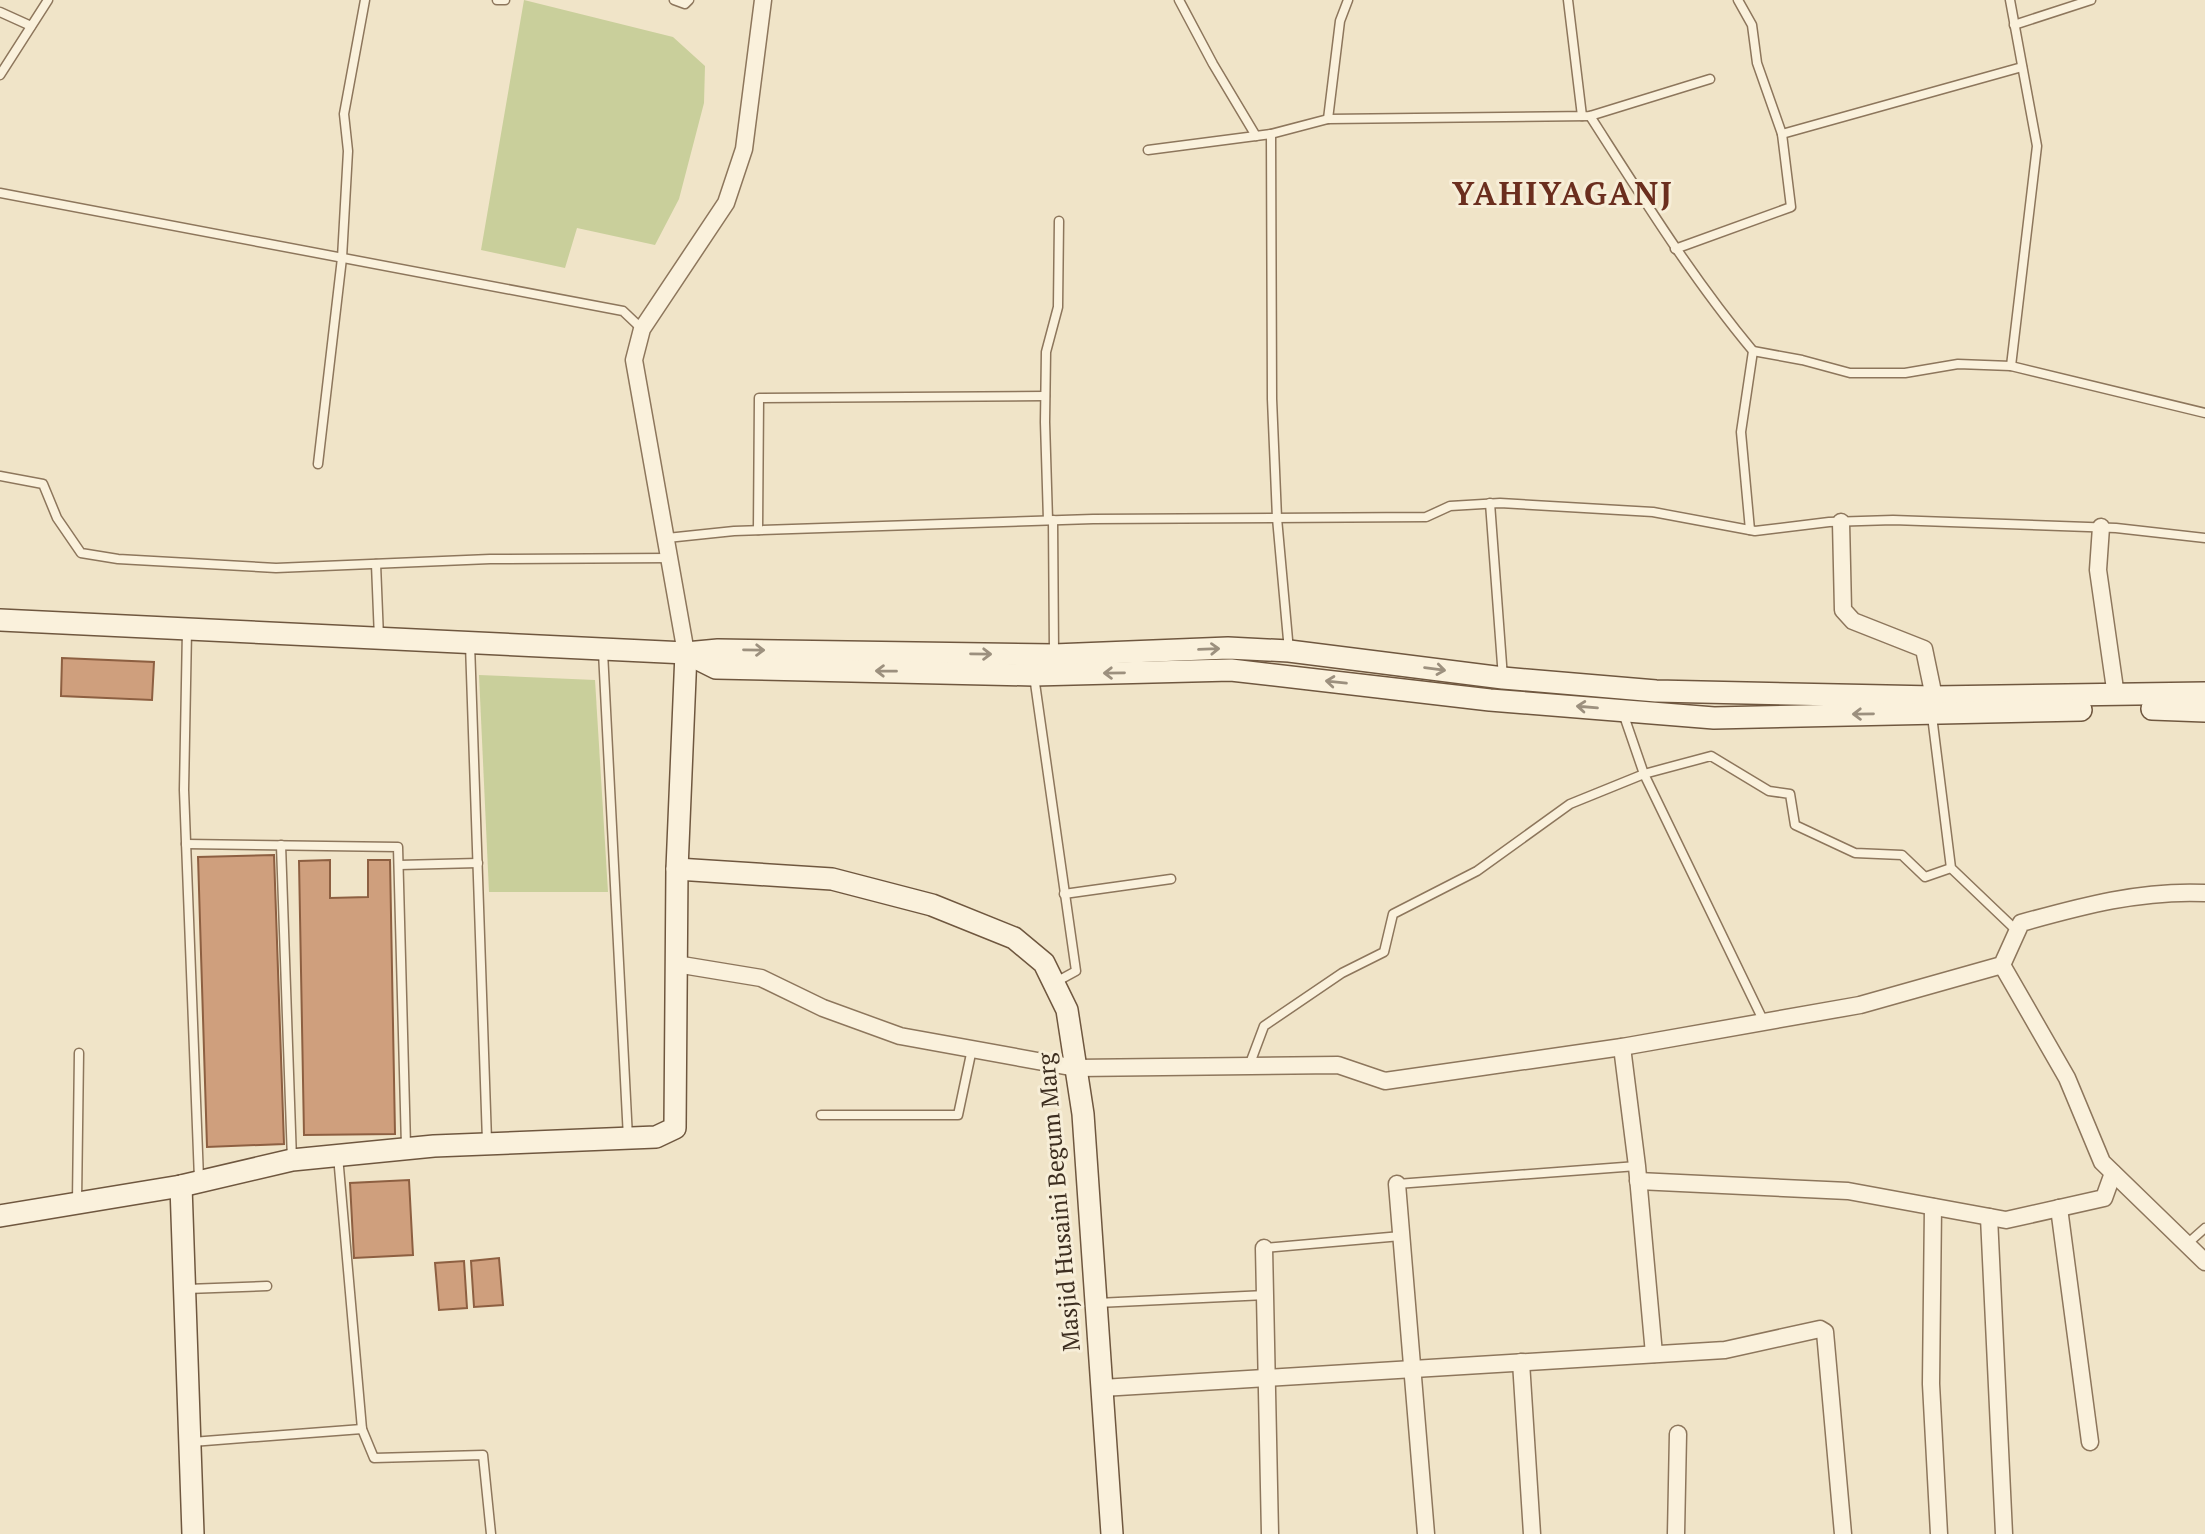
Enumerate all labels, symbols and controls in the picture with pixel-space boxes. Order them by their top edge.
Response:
district label: YAHIYAGANJ [1452,172,1674,214]
one-way arrow [1197,642,1220,655]
one-way arrow [742,643,765,657]
one-way arrow [970,647,993,661]
one-way arrow [1423,663,1446,676]
one-way arrow [875,665,898,678]
one-way arrow [1102,666,1125,679]
one-way arrow [1325,676,1348,689]
one-way arrow [1576,700,1599,713]
one-way arrow [1852,708,1875,721]
street label: Masjid Husaini Begum Marg [1029,1051,1087,1353]

